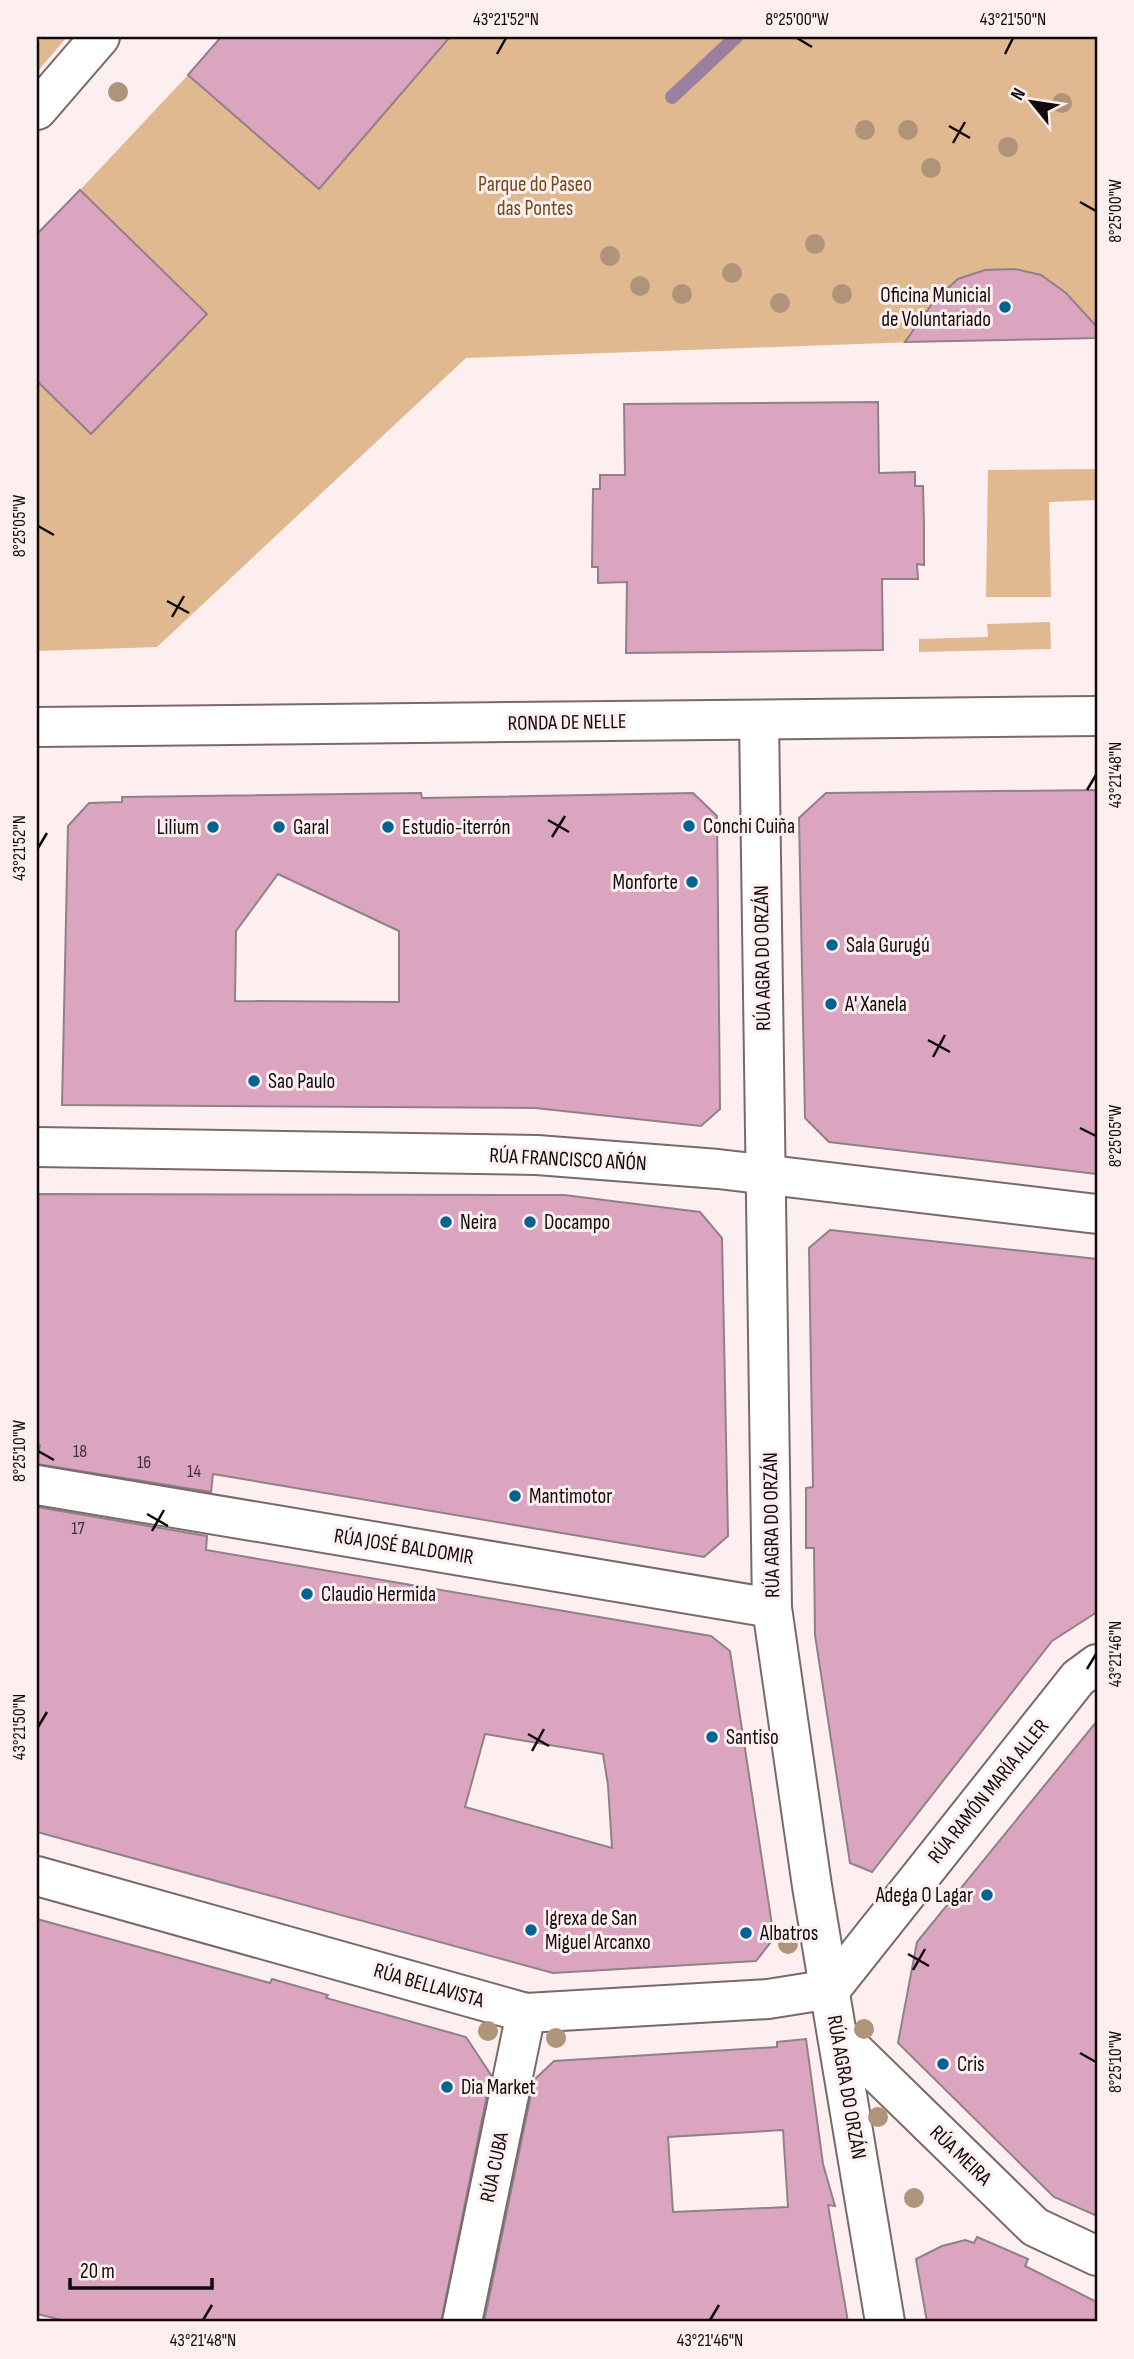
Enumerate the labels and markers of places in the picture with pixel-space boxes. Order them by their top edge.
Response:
place label: Oficina Municial de Voluntariado [880,283,991,332]
marker: Oficina Municial de Voluntariado [997,299,1013,315]
place label: Conchi Cuiña [703,814,795,839]
place label: Lilium [157,815,199,840]
place label: Garal [293,815,329,840]
place label: Estudio-iterrón [402,815,511,840]
marker: Conchi Cuiña [681,818,697,834]
marker: Lilium [205,819,221,835]
marker: Garal [271,819,287,835]
marker: Estudio-iterrón [380,819,396,835]
place label: Monforte [613,870,678,895]
marker: Monforte [684,874,700,890]
place label: Sala Gurugú [846,933,930,958]
marker: Sala Gurugú [824,937,840,953]
place label: A' Xanela [844,992,907,1017]
marker: A' Xanela [823,996,839,1012]
place label: Sao Paulo [268,1069,335,1094]
marker: Sao Paulo [246,1073,262,1089]
place label: Neira [460,1210,497,1235]
place label: Docampo [544,1210,610,1235]
marker: Neira [438,1214,454,1230]
marker: Docampo [522,1214,538,1230]
place label: Mantimotor [529,1484,612,1509]
marker: Mantimotor [507,1488,523,1504]
place label: Claudio Hermida [321,1582,436,1607]
marker: Claudio Hermida [299,1586,315,1602]
place label: Santiso [726,1725,779,1750]
marker: Santiso [704,1729,720,1745]
place label: Adega O Lagar [875,1883,973,1908]
marker: Adega O Lagar [979,1887,995,1903]
place label: Igrexa de San Miguel Arcanxo [545,1906,651,1955]
place label: Albatros [759,1921,818,1946]
marker: Igrexa de San Miguel Arcanxo [523,1922,539,1938]
marker: Albatros [738,1925,754,1941]
place label: Cris [957,2052,985,2077]
marker: Cris [935,2056,951,2072]
place label: Dia Market [461,2075,536,2100]
marker: Dia Market [439,2079,455,2095]

